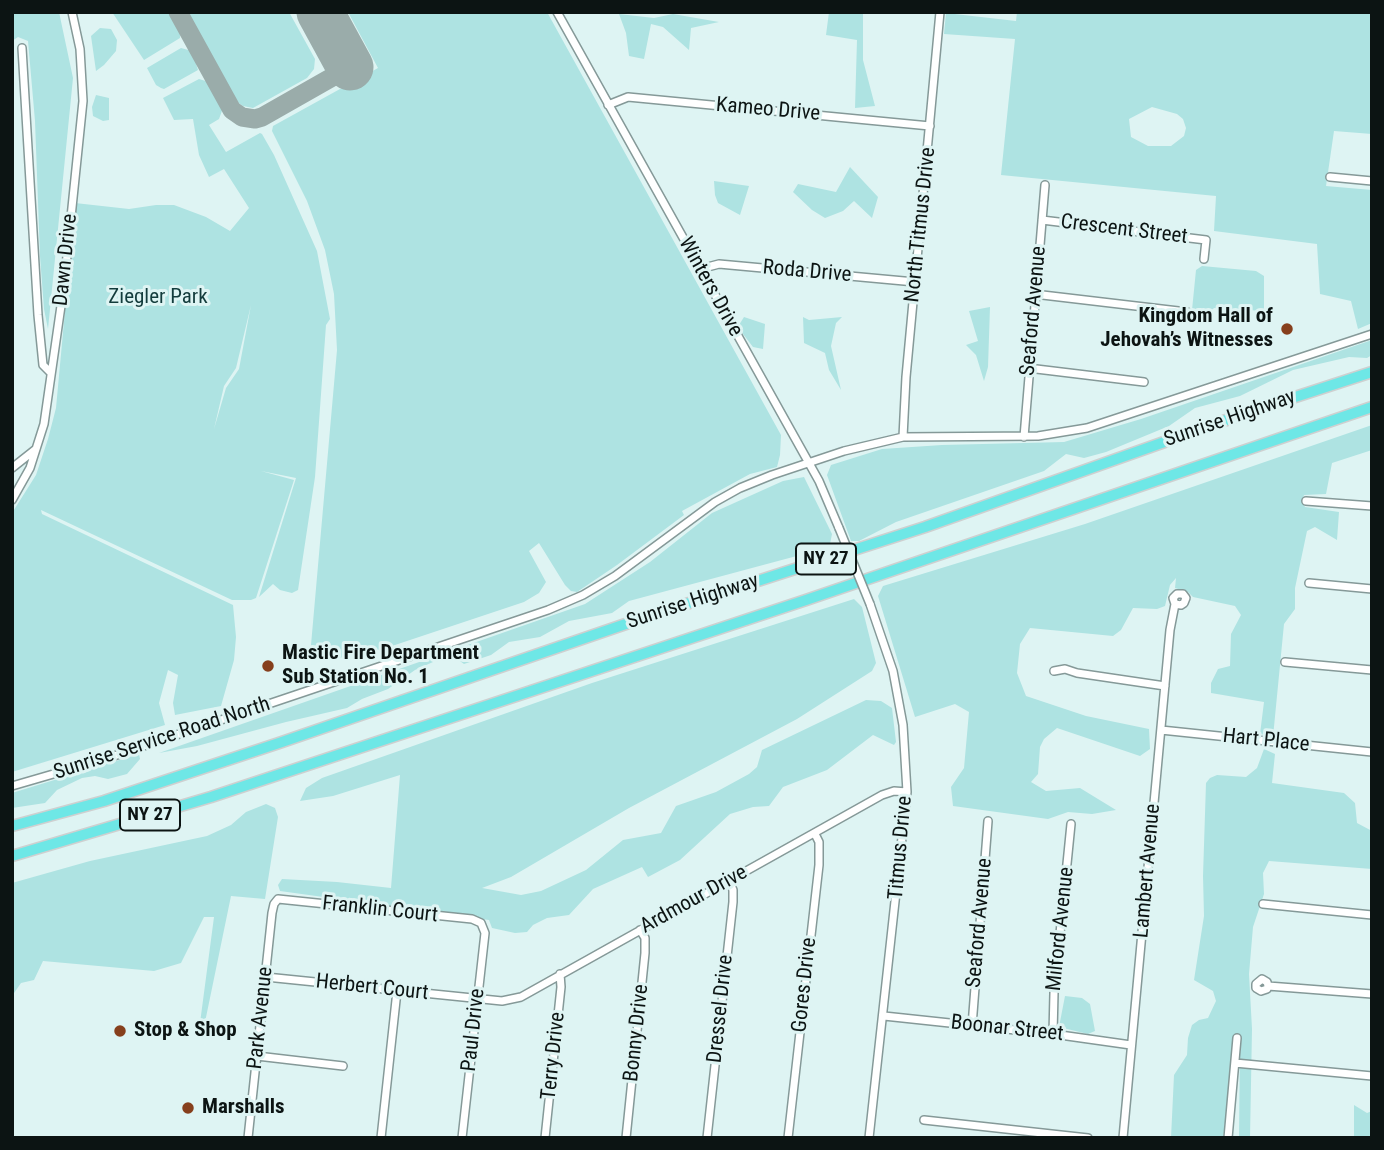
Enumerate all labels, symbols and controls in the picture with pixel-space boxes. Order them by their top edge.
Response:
street label: Kameo Drive [715,93,821,127]
street label: North Titmus Drive [900,146,942,304]
street label: Crescent Street [1059,210,1189,250]
street label: Dawn Drive [49,213,83,307]
street label: Winters Drive [672,233,748,341]
street label: Seaford Avenue [1016,245,1052,377]
street label: Roda Drive [762,256,852,288]
park label: Ziegler Park [108,285,208,311]
place label: Kingdom Hall of Jehovah’s Witnesses [1100,304,1273,354]
marker: Kingdom Hall of Jehovah’s Witnesses [1279,321,1295,337]
street label: Sunrise Highway [1161,385,1299,453]
road number: NY 27 [796,544,856,574]
street label: Sunrise Highway [624,569,762,635]
place label: Mastic Fire Department Sub Station No. 1 [282,641,479,691]
marker: Mastic Fire Department Sub Station No. 1 [260,658,276,674]
street label: Sunrise Service Road North [51,692,273,786]
street label: Hart Place [1221,724,1311,758]
street label: Titmus Drive [884,795,918,901]
road number: NY 27 [120,800,180,830]
street label: Lambert Avenue [1130,803,1166,939]
street label: Seaford Avenue [962,857,998,989]
street label: Ardmour Drive [636,860,752,940]
street label: Milford Avenue [1042,866,1080,992]
street label: Franklin Court [321,891,439,929]
street label: Gores Drive [787,936,823,1034]
street label: Dressel Drive [703,954,739,1064]
street label: Park Avenue [243,966,279,1070]
street label: Herbert Court [314,970,430,1006]
street label: Bonny Drive [619,983,655,1083]
street label: Paul Drive [457,987,491,1073]
street label: Terry Drive [537,1011,571,1101]
street label: Boonar Street [949,1011,1065,1047]
place label: Stop & Shop [134,1018,237,1044]
marker: Stop & Shop [112,1023,128,1039]
place label: Marshalls [202,1095,285,1121]
marker: Marshalls [180,1100,196,1116]

